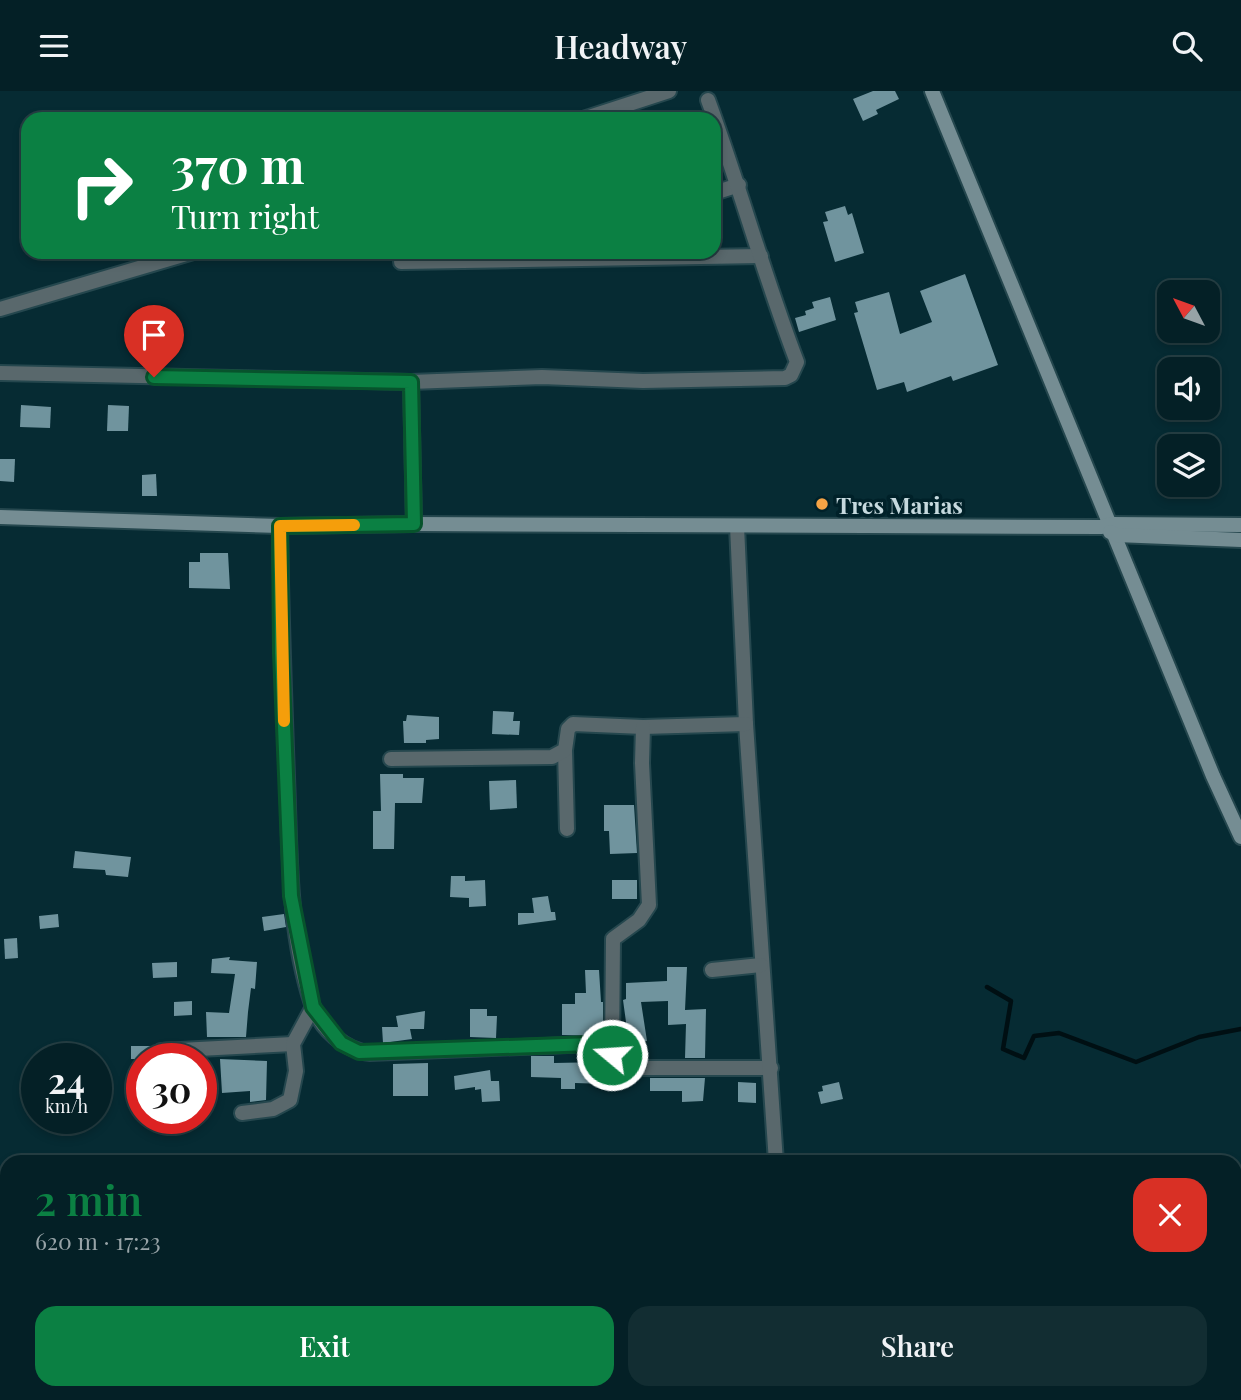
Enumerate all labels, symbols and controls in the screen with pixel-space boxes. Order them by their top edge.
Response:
text: Headway [554,24,687,67]
icon: menu [35,27,73,65]
icon: search [1168,27,1206,65]
text: 370 m [171,131,305,196]
icon: right [56,140,147,231]
text: Turn right [171,194,319,237]
north arrow [1157,280,1220,343]
map controls [1157,280,1220,497]
pin [124,305,184,377]
icon: arrive [135,316,173,354]
button: sound [1157,357,1220,420]
button: layers [1157,434,1220,497]
place label: Tres Marias [836,489,963,520]
marker: Tres Marias [814,496,830,512]
position arrow [575,1018,649,1092]
speed limit sign: 30 [126,1043,217,1134]
text: 24 [48,1056,85,1103]
text: km/h [45,1094,88,1118]
text: 2 min [35,1171,142,1227]
button: close [1133,1178,1207,1252]
text: 620 m · 17:23 [35,1225,161,1256]
button: Exit [35,1306,614,1386]
button: Share [628,1306,1207,1386]

